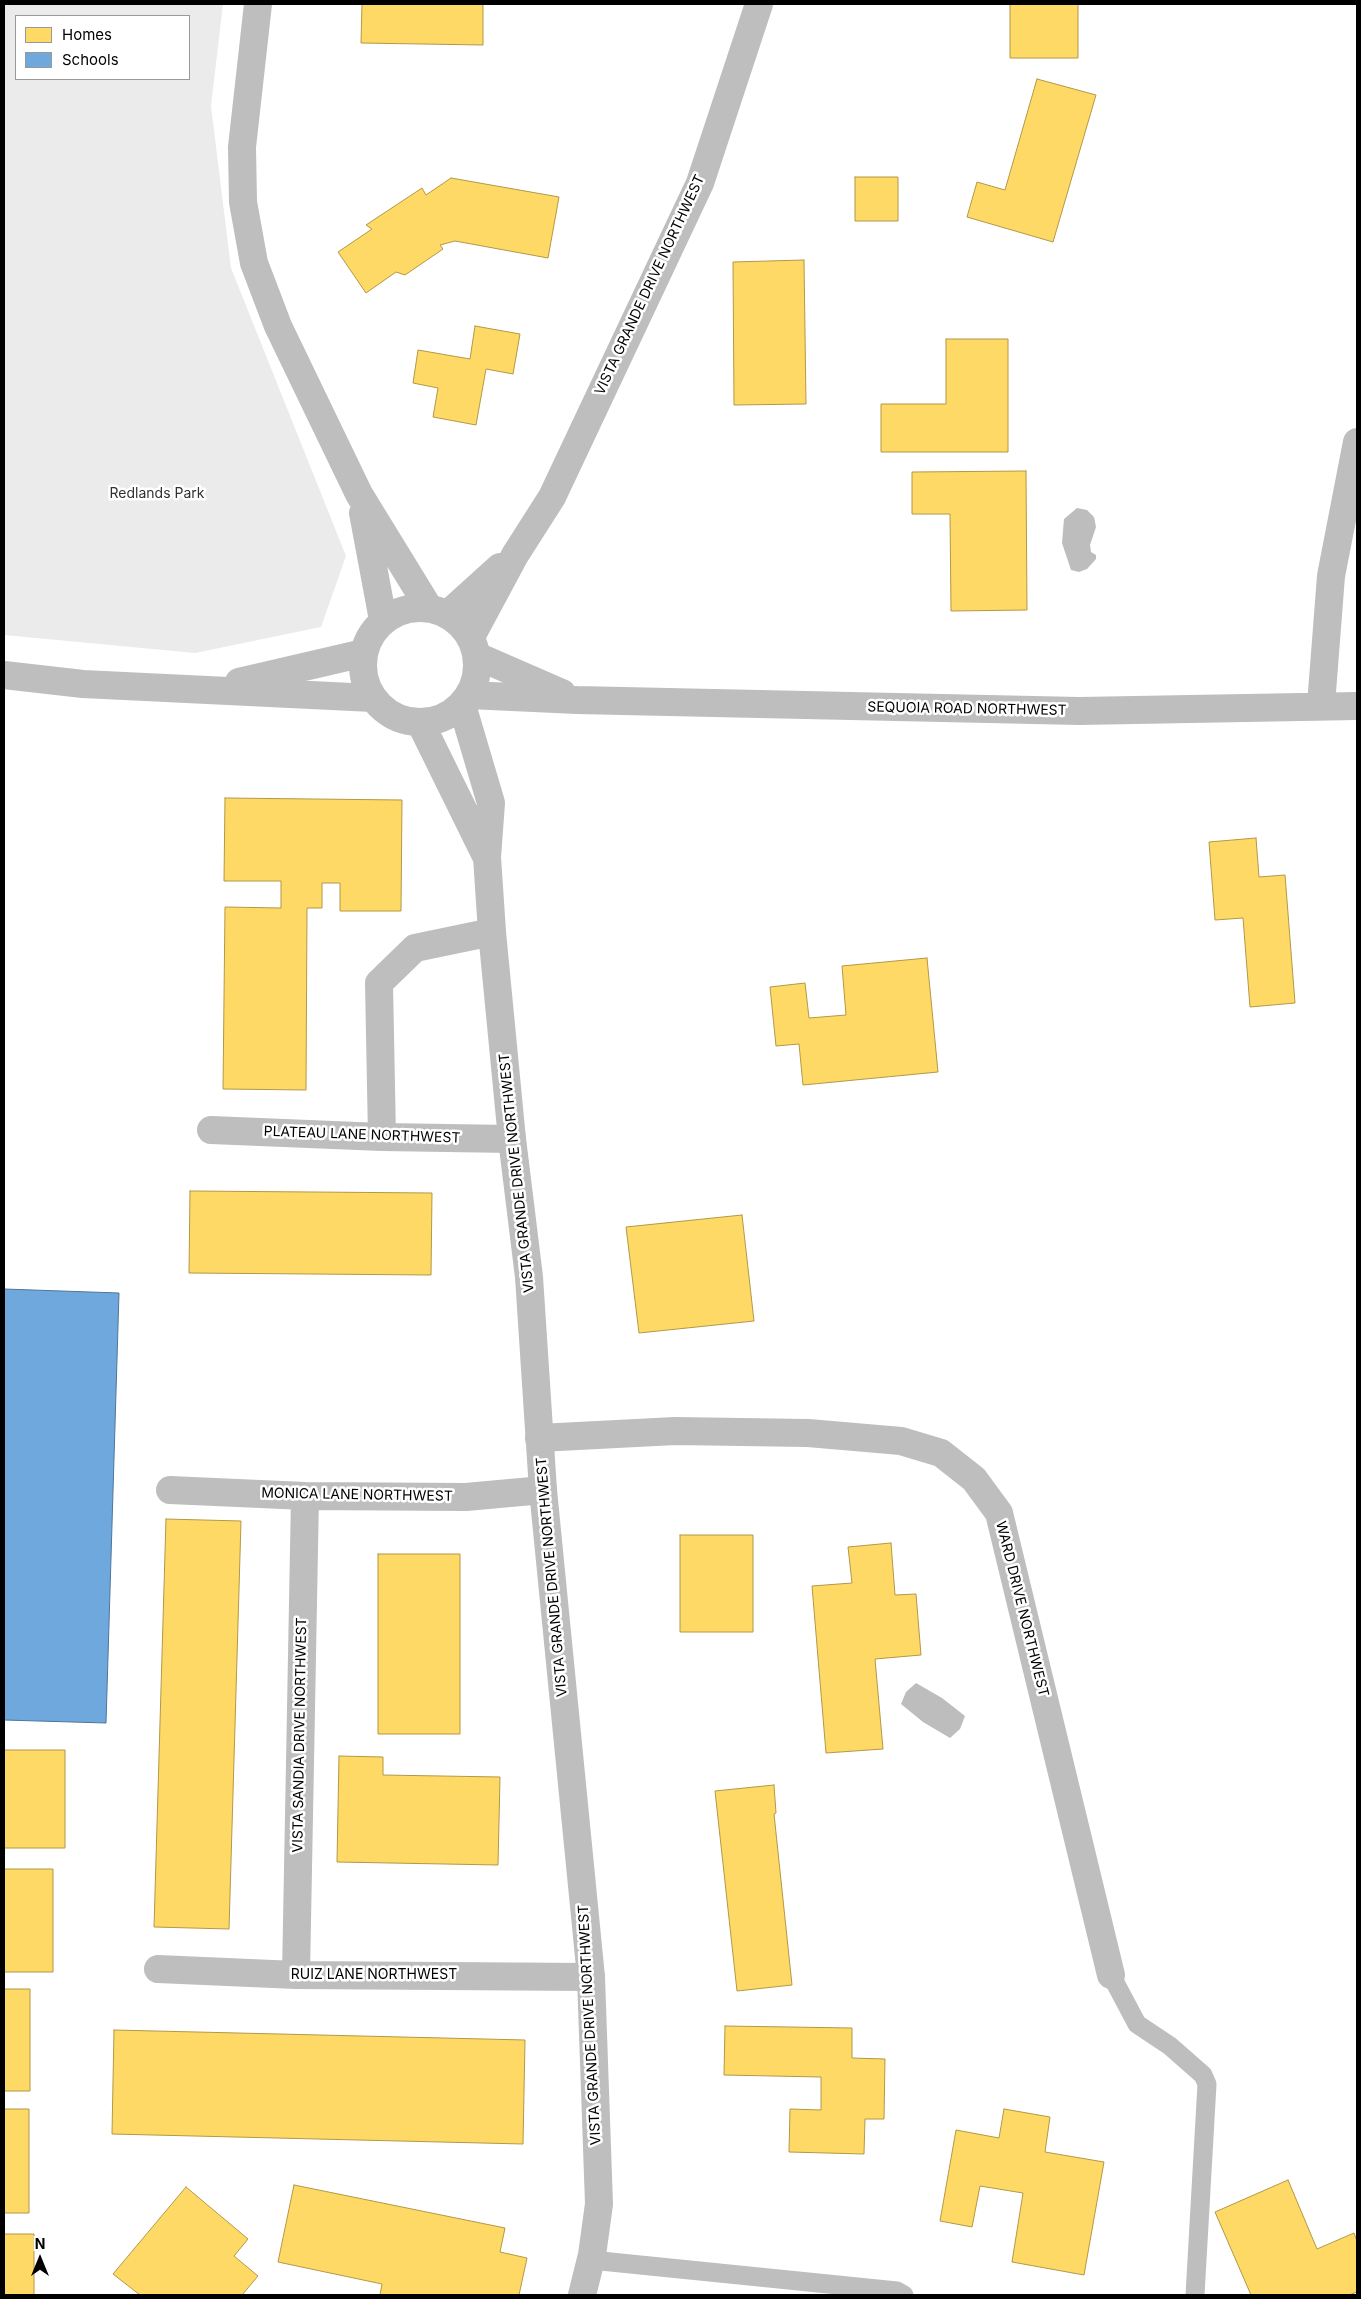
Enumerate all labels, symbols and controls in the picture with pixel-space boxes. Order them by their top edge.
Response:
legend [15,15,190,80]
text: Homes [62,25,112,44]
text: Schools [62,50,119,69]
street label: VISTA GRANDE DRIVE NORTHWEST [592,172,708,398]
park label: Redlands Park [110,486,204,502]
street label: SEQUOIA ROAD NORTHWEST [867,699,1067,719]
street label: VISTA GRANDE DRIVE NORTHWEST [496,1052,538,1294]
street label: PLATEAU LANE NORTHWEST [263,1123,461,1147]
street label: VISTA GRANDE DRIVE NORTHWEST [533,1456,571,1698]
street label: MONICA LANE NORTHWEST [261,1485,453,1505]
street label: WARD DRIVE NORTHWEST [992,1519,1052,1699]
street label: VISTA SANDIA DRIVE NORTHWEST [290,1617,310,1853]
street label: VISTA GRANDE DRIVE NORTHWEST [575,1904,605,2146]
street label: RUIZ LANE NORTHWEST [291,1967,457,1983]
north arrow [15,2234,65,2284]
text: N [35,2235,45,2252]

